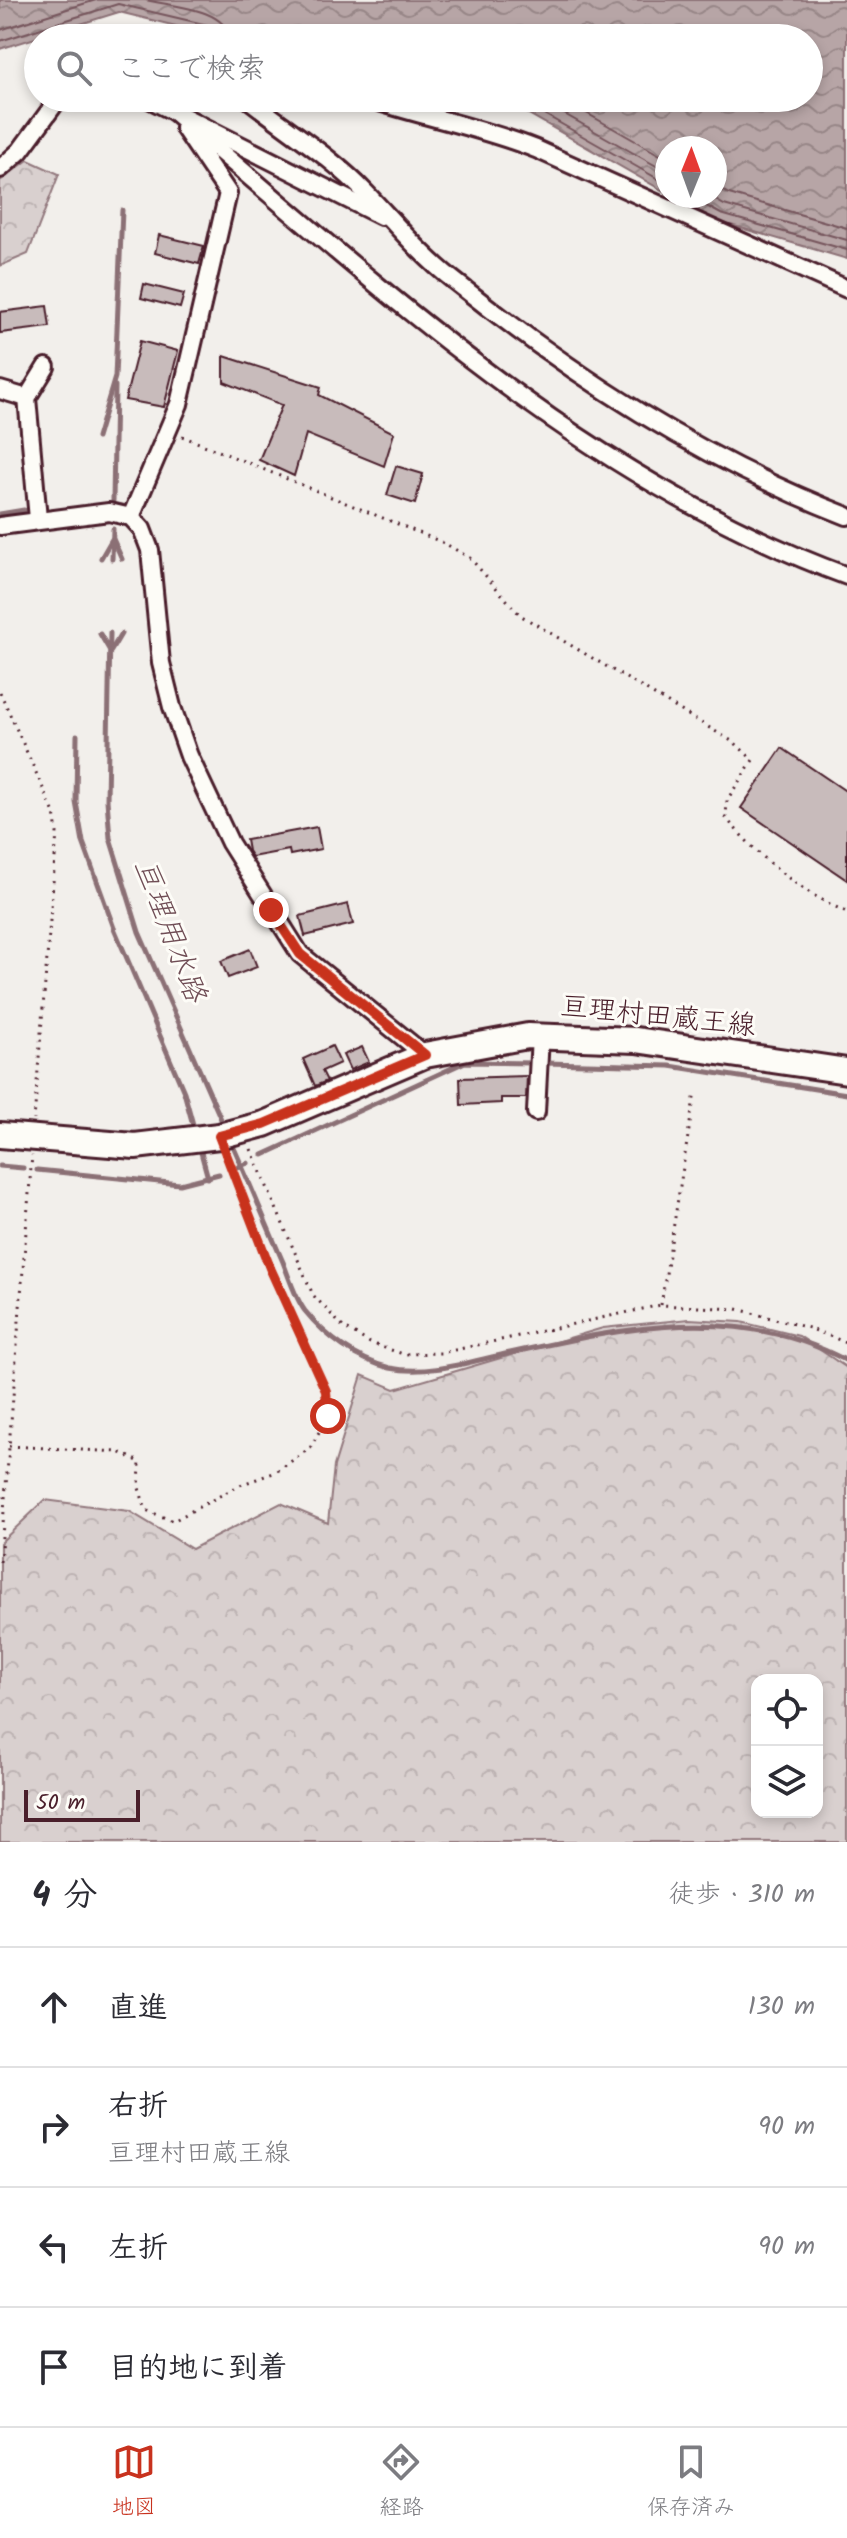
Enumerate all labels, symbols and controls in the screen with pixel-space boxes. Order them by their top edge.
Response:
search box [24,24,823,112]
icon: search [52,46,96,90]
text: ここで検索 [116,46,266,94]
north arrow [655,136,727,208]
water label: 亘理用水路 [120,852,219,1011]
route end [253,892,289,928]
street label: 亘理村田蔵王線 [558,984,758,1050]
route start [310,1398,346,1434]
map controls [751,1674,823,1818]
button: locate [751,1674,823,1746]
button: layers [751,1746,823,1818]
scale bar [24,1786,140,1822]
text: 50 m [36,1786,85,1821]
text: 4 分 [32,1869,98,1923]
text: 徒歩 · 310 m [669,1874,815,1916]
icon: ahead [32,1985,76,2029]
text: 直進 [108,1985,168,2033]
text: 130 m [748,1986,815,2028]
text: 右折 [108,2083,168,2131]
icon: right [32,2105,76,2149]
text: 90 m [758,2106,815,2148]
text: 亘理村田蔵王線 [108,2133,290,2175]
icon: left [32,2225,76,2269]
text: 左折 [108,2225,168,2273]
text: 90 m [758,2226,815,2268]
icon: arrive [32,2345,76,2389]
text: 目的地に到着 [108,2345,288,2393]
tab: 地図 [112,2440,156,2526]
tab: 経路 [379,2440,423,2526]
tab: 保存済み [647,2440,735,2526]

